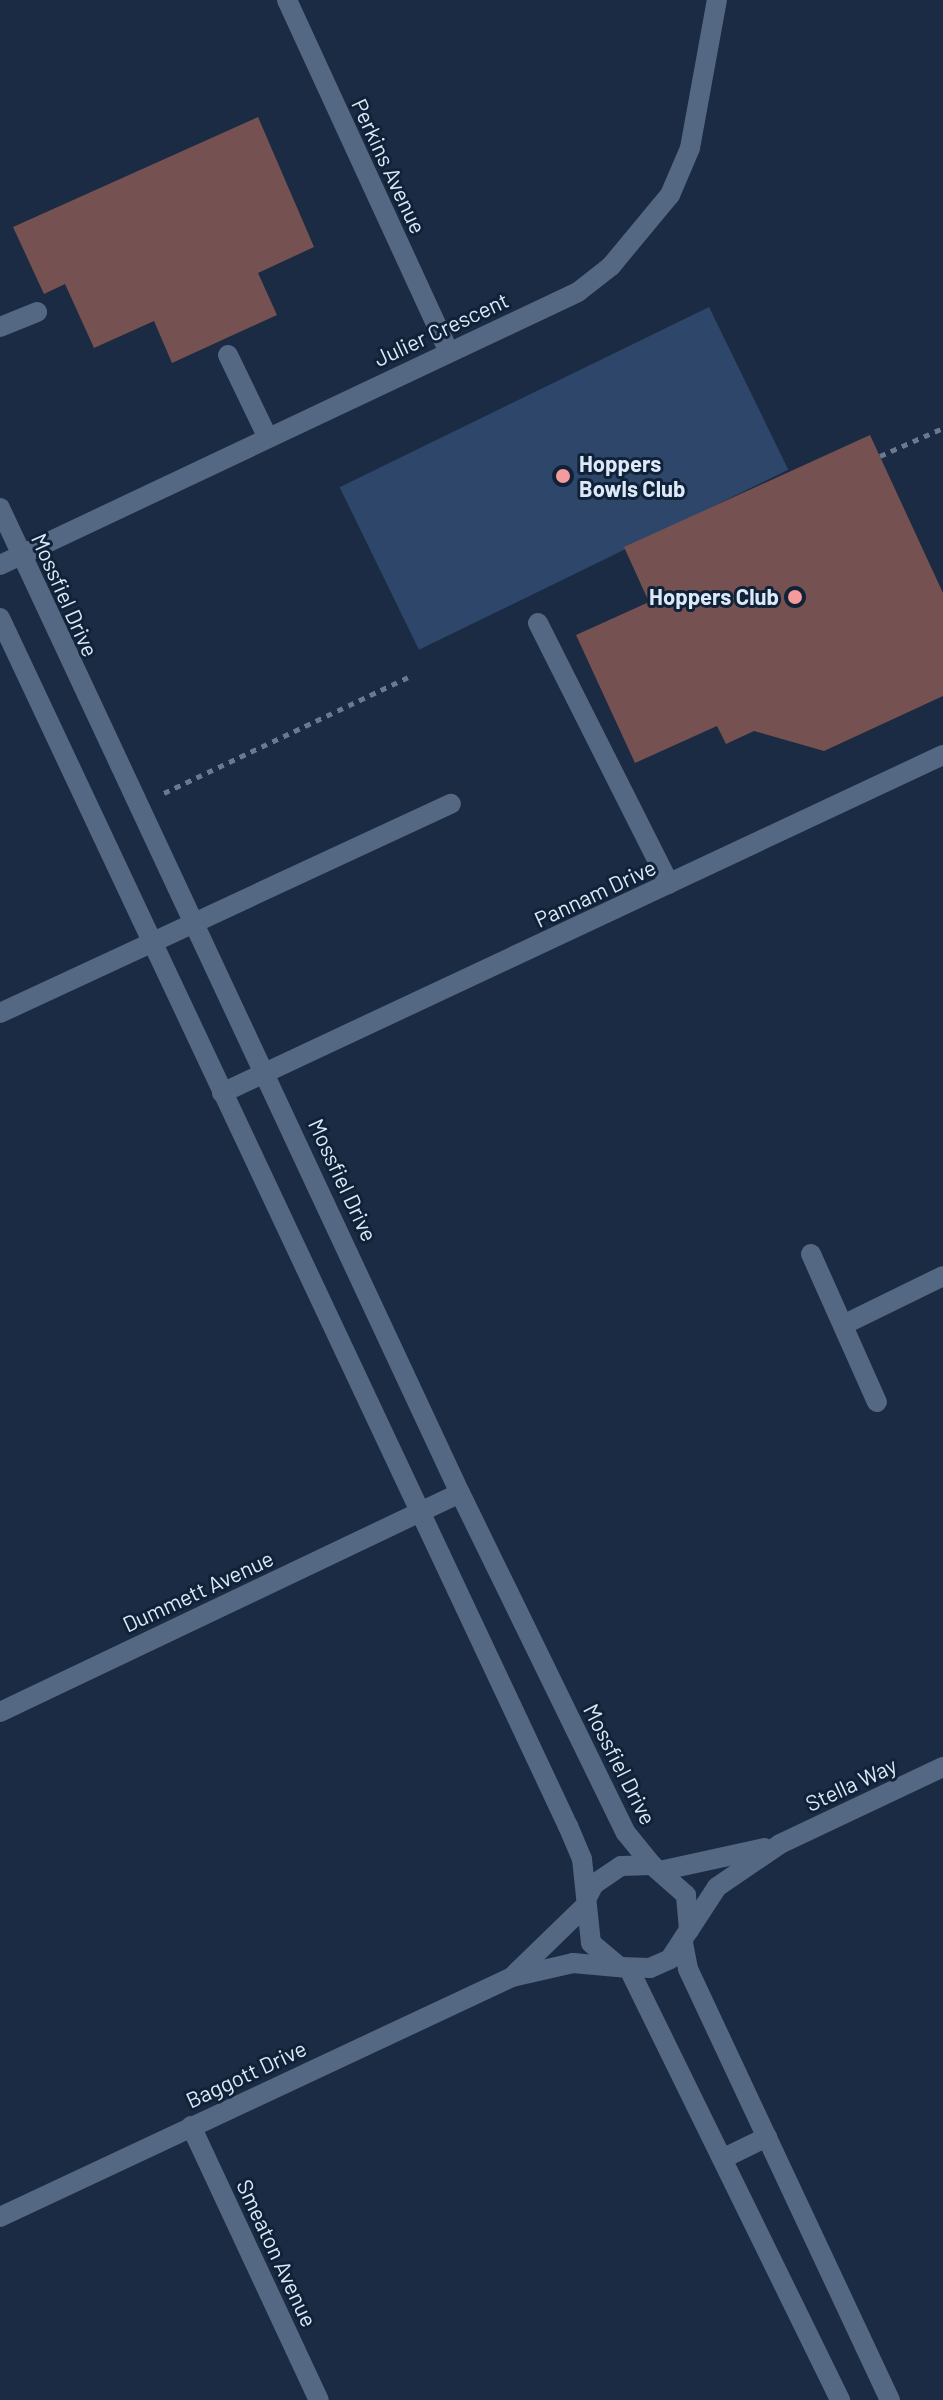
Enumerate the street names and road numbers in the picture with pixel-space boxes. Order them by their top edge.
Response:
street label: Perkins Avenue [346,94,432,238]
street label: Julier Crescent [369,286,513,372]
street label: Mossfiel Drive [26,529,104,661]
street label: Pannam Drive [530,853,660,933]
street label: Mossfiel Drive [303,1115,383,1245]
street label: Dummett Avenue [118,1545,278,1637]
street label: Mossfiel Drive [578,1699,662,1829]
street label: Stella Way [801,1751,901,1817]
street label: Baggott Drive [182,2035,310,2113]
street label: Smeaton Avenue [231,2175,323,2331]

